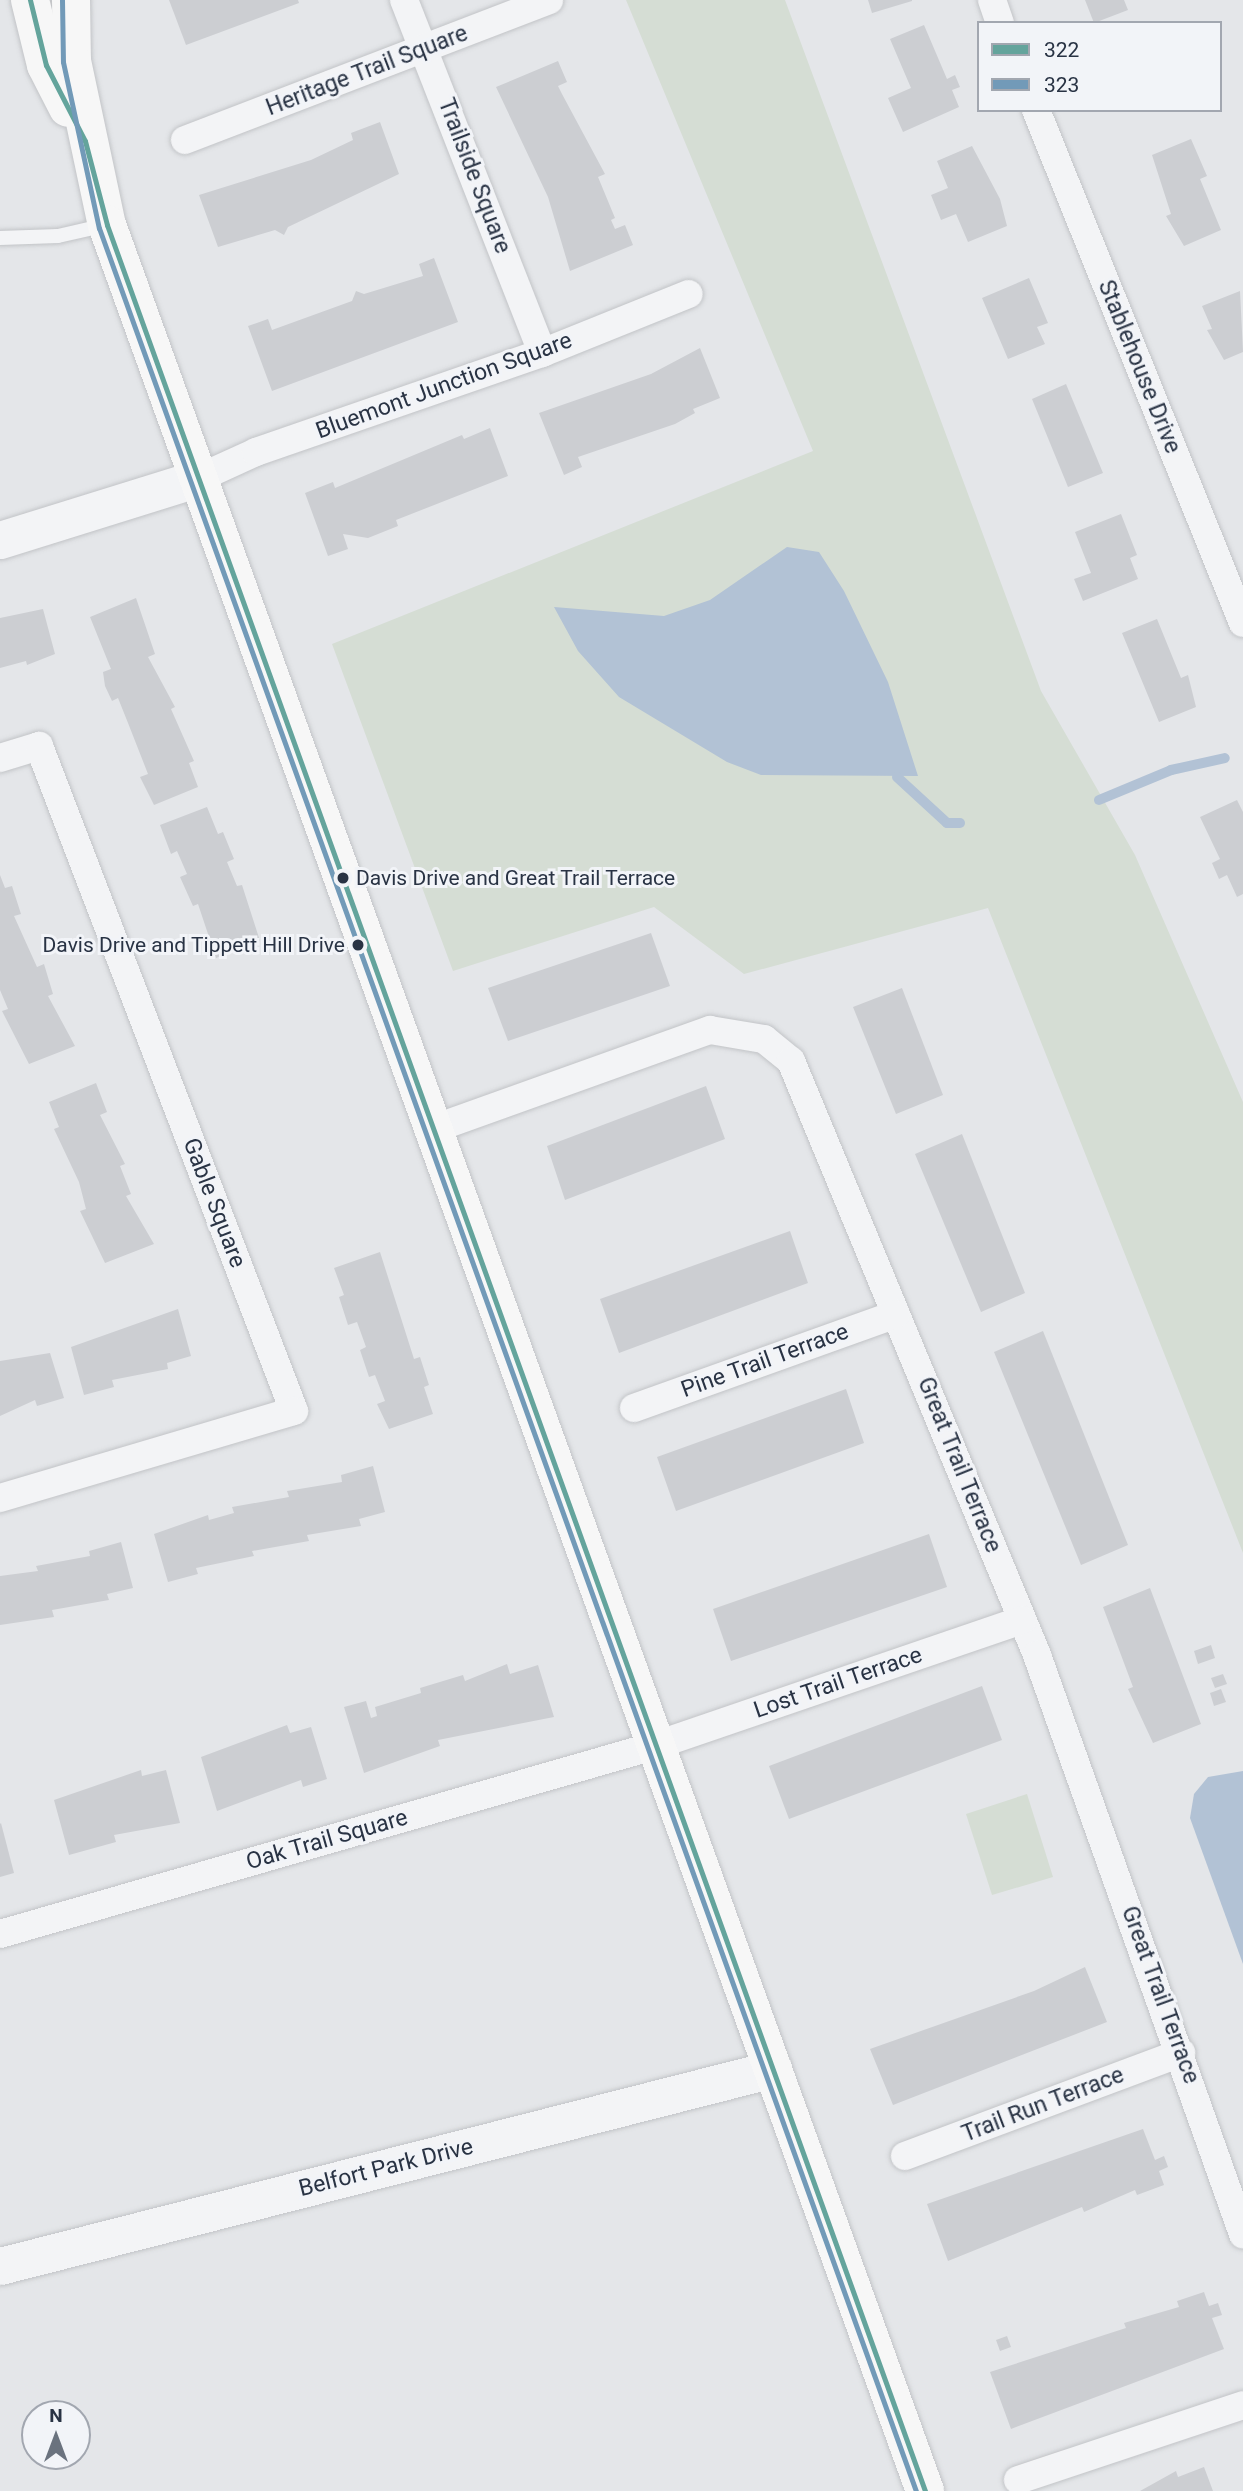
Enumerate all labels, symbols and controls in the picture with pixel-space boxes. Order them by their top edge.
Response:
street label: Heritage Trail Square [262,20,472,122]
legend [977,21,1222,112]
text: 322 [1044,38,1079,62]
text: 323 [1044,73,1079,97]
street label: Trailside Square [432,95,516,257]
street label: Stablehouse Drive [1092,276,1186,458]
street label: Bluemont Junction Square [312,327,576,445]
place label: Davis Drive and Great Trail Terrace [356,865,676,891]
marker: Davis Drive and Great Trail Terrace [336,871,350,885]
place label: Davis Drive and Tippett Hill Drive [42,932,345,958]
marker: Davis Drive and Tippett Hill Drive [351,938,365,952]
street label: Gable Square [177,1134,251,1272]
street label: Pine Trail Terrace [677,1318,853,1404]
street label: Great Trail Terrace [911,1373,1007,1557]
street label: Lost Trail Terrace [750,1641,926,1725]
street label: Oak Trail Square [243,1804,411,1876]
street label: Great Trail Terrace [1115,1902,1205,2088]
street label: Trail Run Terrace [958,2061,1128,2149]
street label: Belfort Park Drive [296,2133,476,2203]
north arrow [21,2400,91,2470]
text: N [49,2404,63,2427]

